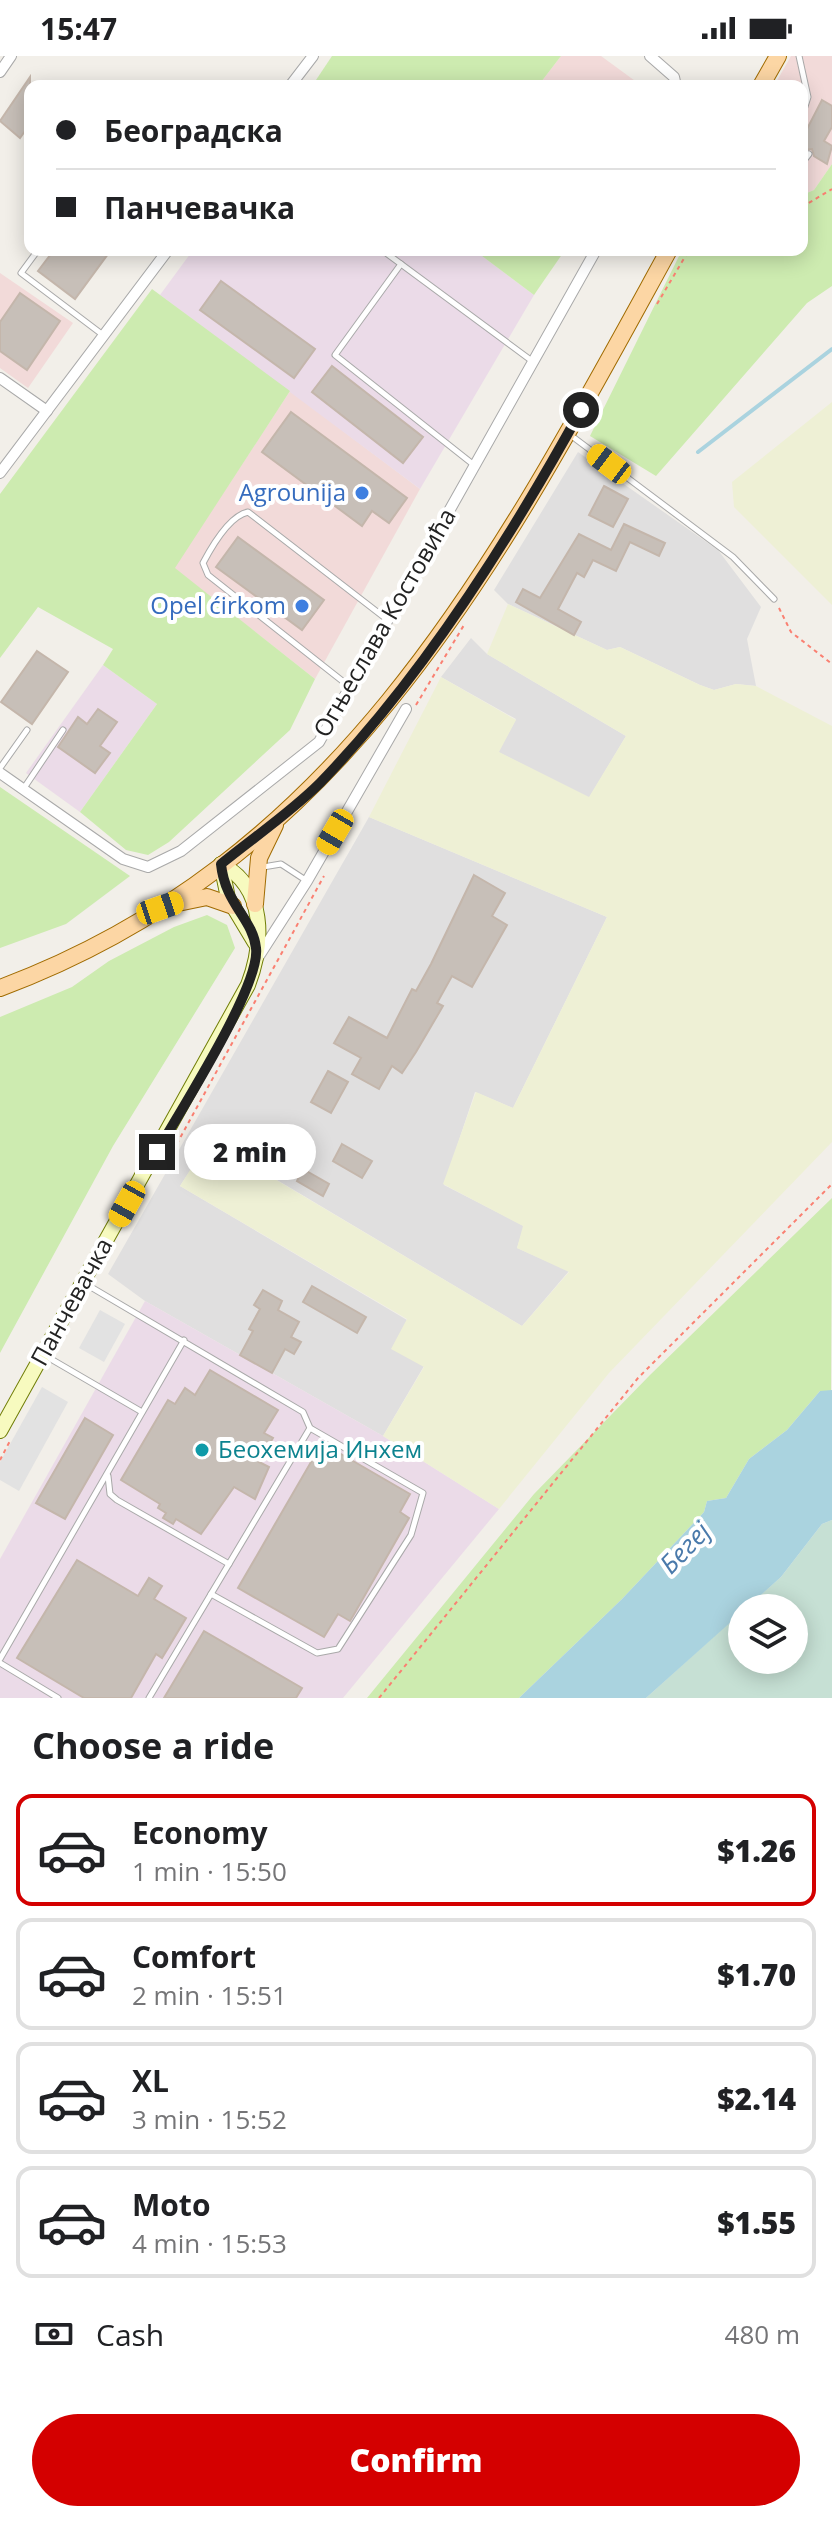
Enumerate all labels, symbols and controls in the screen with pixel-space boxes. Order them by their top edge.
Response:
text: 15:47 [40,8,117,49]
text: Београдска [104,110,283,151]
text: Панчевачка [104,187,295,228]
route start [563,392,599,428]
car [583,440,635,488]
place label: Agrounija [239,475,346,508]
marker: Agrounija [353,484,371,502]
street label: Огњеслава Костовића [305,502,463,743]
place label: Opel ćirkom [150,588,286,621]
marker: Opel ćirkom [293,597,311,615]
car [313,805,357,859]
car [133,889,187,927]
callout: 2 min [185,1124,317,1180]
route end [139,1134,175,1170]
text: 2 min [213,1134,287,1170]
car [105,1177,149,1231]
street label: Панчевачка [22,1231,119,1371]
place label: Беохемија Инхем [218,1432,422,1465]
marker: Беохемија Инхем [193,1441,211,1459]
water label: Бегеј [651,1513,718,1581]
map controls [728,1594,808,1674]
button: layers [728,1594,808,1674]
text: Choose a ride [32,1721,274,1770]
text: Economy [132,1812,268,1853]
icon: car [36,1814,108,1886]
text: $1.26 [717,1830,796,1871]
text: 1 min · 15:50 [132,1853,287,1889]
text: Comfort [132,1936,256,1977]
icon: car [36,1938,108,2010]
text: $1.70 [717,1954,796,1995]
text: 2 min · 15:51 [132,1977,287,2013]
text: XL [132,2060,169,2101]
icon: car [36,2062,108,2134]
text: $2.14 [717,2078,796,2119]
text: 3 min · 15:52 [132,2101,287,2137]
text: Moto [132,2184,210,2225]
icon: car [36,2186,108,2258]
text: $1.55 [717,2202,796,2243]
text: 4 min · 15:53 [132,2225,287,2261]
icon: cash [32,2312,76,2356]
text: Cash [96,2314,164,2355]
text: 480 m [725,2316,800,2352]
button: Confirm [32,2414,800,2506]

